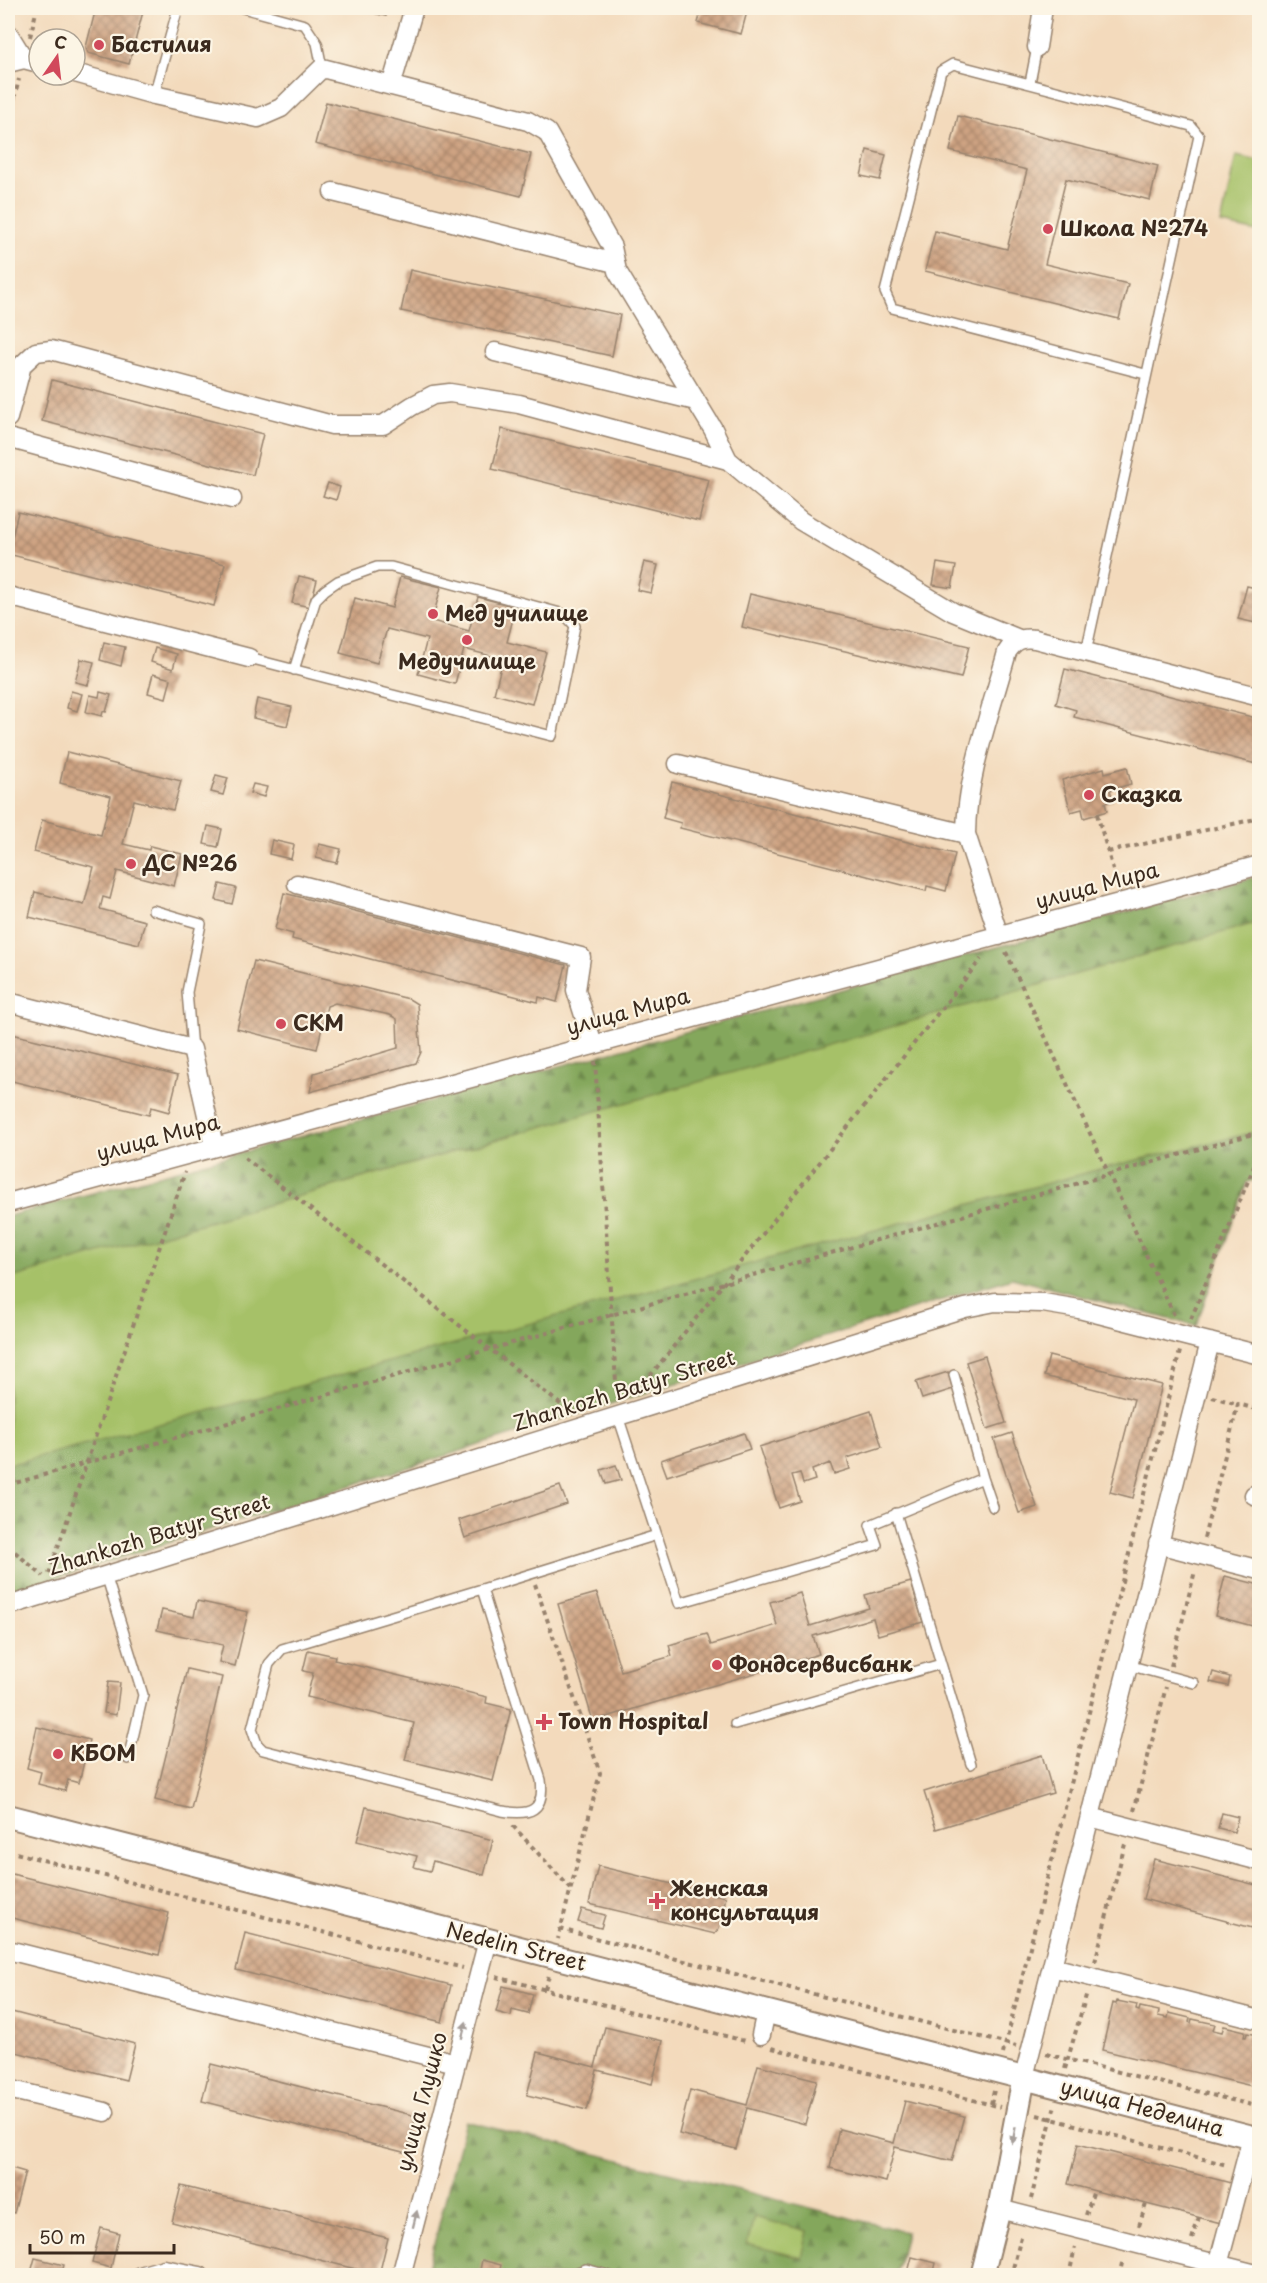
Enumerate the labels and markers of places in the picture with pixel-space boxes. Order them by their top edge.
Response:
place label: Бастилия [111,27,212,59]
marker: Бастилия [92,38,106,52]
place label: Школа №274 [1060,211,1208,243]
marker: Школа №274 [1041,222,1055,236]
place label: Мед училище [445,596,589,628]
marker: Мед училище [426,607,440,621]
marker: Медучилище [460,633,474,647]
place label: Медучилище [398,644,536,676]
place label: Сказка [1101,777,1182,809]
marker: Сказка [1082,788,1096,802]
place label: ДС №26 [142,846,238,878]
marker: ДС №26 [124,857,138,871]
place label: СКМ [293,1006,344,1038]
marker: СКМ [274,1017,288,1031]
place label: Фондсервисбанк [729,1647,913,1679]
marker: Фондсервисбанк [710,1658,724,1672]
place label: Town Hospital [558,1704,708,1736]
marker: Town Hospital [535,1713,553,1731]
place label: КБОМ [70,1736,136,1768]
marker: КБОМ [51,1747,65,1761]
place label: Женская консультация [669,1871,819,1927]
marker: Женская консультация [648,1892,666,1910]

